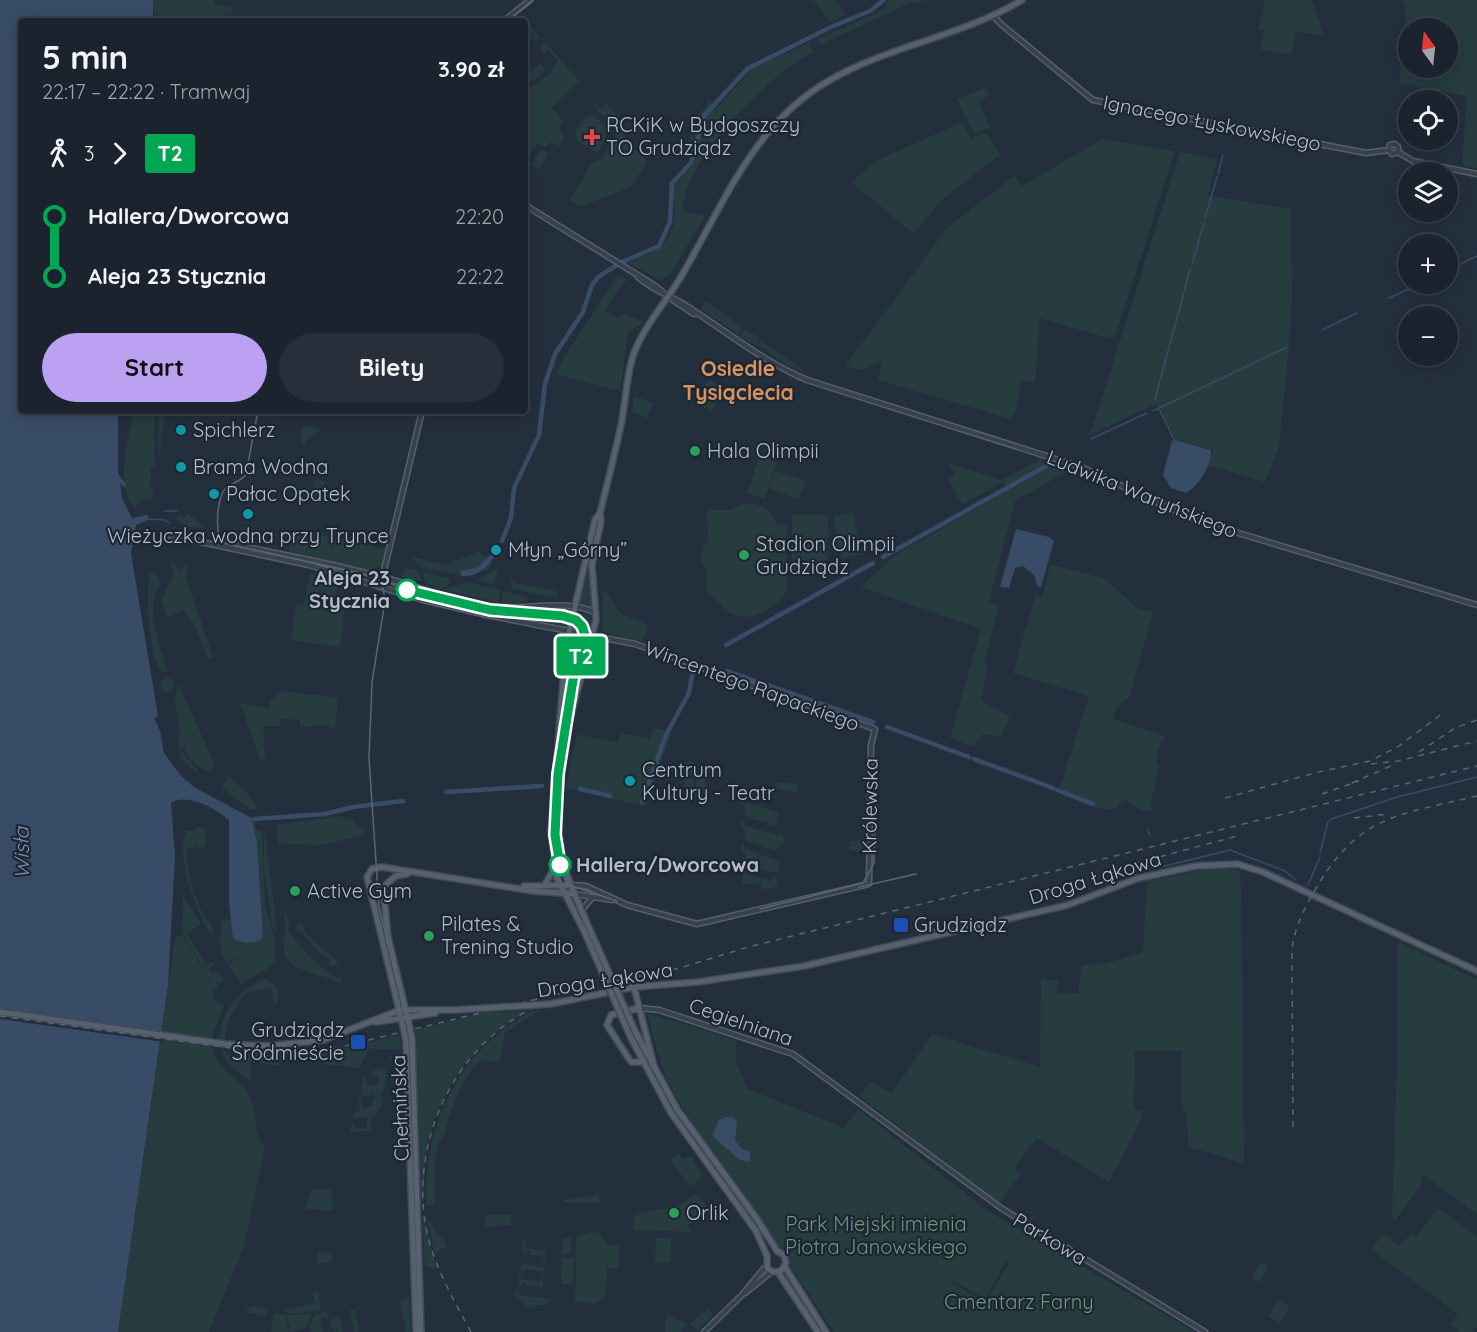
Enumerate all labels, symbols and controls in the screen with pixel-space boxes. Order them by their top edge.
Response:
north arrow [1398,18,1458,78]
map controls [1398,18,1458,366]
text: 5 min [42,36,128,77]
text: 3.90 zł [438,55,504,83]
text: 22:17 – 22:22 · Tramwaj [42,79,251,104]
street label: Ignacego Łyskowskiego [1101,89,1323,156]
button: locate [1398,90,1458,150]
place label: RCKiK w Bydgoszczy TO Grudziądz [606,112,800,160]
marker: RCKiK w Bydgoszczy TO Grudziądz [583,128,601,146]
icon: walk [42,137,75,170]
icon: forward [103,137,136,170]
text: T2 [157,140,183,166]
text: 3 [84,141,94,166]
button: layers [1398,162,1458,222]
text: Hallera/Dworcowa [88,202,289,230]
text: 22:20 [455,204,504,229]
button: + [1398,234,1458,294]
text: Aleja 23 Stycznia [88,262,266,290]
text: 22:22 [456,264,504,289]
button: − [1398,306,1458,366]
button: Start [42,333,267,402]
button: Bilety [279,333,504,402]
district label: Osiedle Tysiąclecia [682,355,794,405]
place label: Spichlerz [193,417,275,442]
marker: Spichlerz [174,423,188,437]
place label: Hala Olimpii [707,438,819,463]
marker: Hala Olimpii [688,444,702,458]
street label: Ludwika Waryńskiego [1043,444,1241,543]
place label: Brama Wodna [193,454,328,479]
marker: Brama Wodna [174,460,188,474]
place label: Pałac Opatek [226,481,351,506]
marker: Pałac Opatek [207,487,221,501]
marker: Wieżyczka wodna przy Trynce [241,507,255,521]
place label: Wieżyczka wodna przy Trynce [107,523,389,548]
place label: Stadion Olimpii Grudziądz [756,531,895,579]
place label: Młyn „Górny” [508,537,627,562]
marker: Młyn „Górny” [489,543,503,557]
marker: Stadion Olimpii Grudziądz [737,548,751,562]
place label: Aleja 23 Stycznia [309,565,390,613]
marker: Aleja 23 Stycznia [396,579,418,601]
street label: Wincentego Rapackiego [642,635,863,736]
line badge: T2 [554,636,608,676]
text: T2 [568,643,594,669]
place label: Centrum Kultury - Teatr [642,757,775,805]
street label: Królewska [856,758,883,854]
marker: Centrum Kultury - Teatr [623,774,637,788]
water label: Wisła [8,825,34,879]
street label: Droga Łąkowa [1026,846,1164,909]
place label: Hallera/Dworcowa [576,852,759,877]
marker: Hallera/Dworcowa [549,854,571,876]
place label: Active Gym [307,878,412,903]
marker: Active Gym [288,884,302,898]
place label: Pilates & Trening Studio [441,911,574,959]
place label: Grudziądz [914,912,1007,937]
marker: Grudziądz [892,916,910,934]
marker: Pilates & Trening Studio [422,929,436,943]
street label: Droga Łąkowa [535,956,675,1003]
street label: Cegielniana [686,992,797,1051]
place label: Grudziądz Śródmieście [232,1017,344,1065]
marker: Grudziądz Śródmieście [349,1033,367,1051]
street label: Chełmińska [385,1054,414,1162]
place label: Orlik [686,1200,729,1225]
marker: Orlik [667,1206,681,1220]
street label: Parkowa [1009,1207,1092,1270]
park label: Park Miejski imienia Piotra Janowskiego [785,1211,967,1259]
park label: Cmentarz Farny [944,1289,1094,1314]

